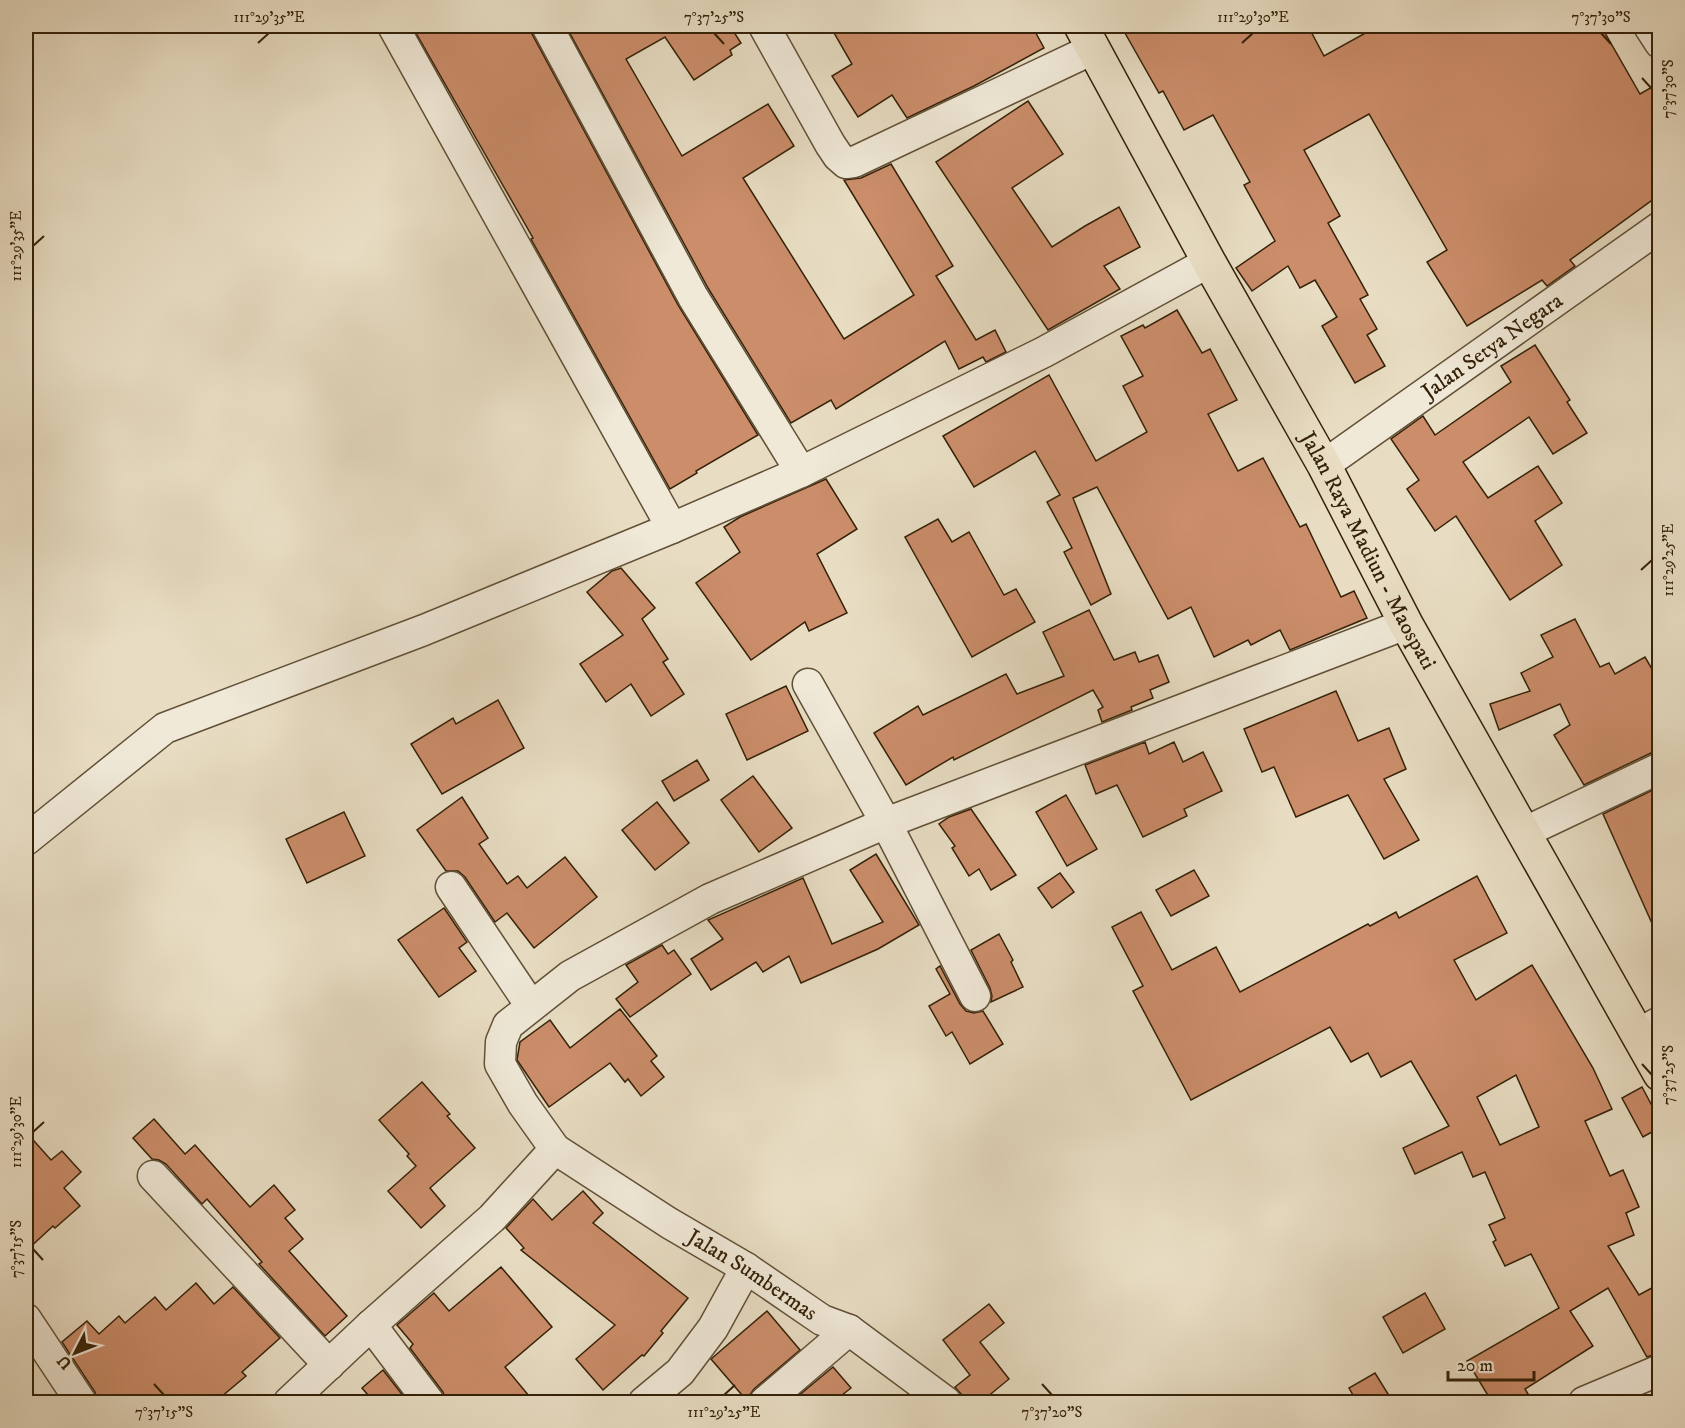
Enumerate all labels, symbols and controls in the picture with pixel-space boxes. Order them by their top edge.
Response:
text: 111°29'35"E [233,8,305,27]
text: 7°37'25"S [684,8,744,27]
text: 111°29'30"E [1217,8,1289,27]
text: 7°37'30"S [1571,8,1631,27]
text: 7°37'30"S [1659,59,1678,119]
text: 111°29'35"E [7,210,26,282]
street label: Jalan Setya Negara [1415,286,1568,406]
street label: Jalan Raya Madiun - Maospati [1293,425,1442,674]
text: 111°29'25"E [1659,523,1678,596]
text: 7°37'25"S [1659,1045,1678,1105]
text: 111°29'30"E [7,1096,26,1168]
text: 7°37'15"S [7,1220,26,1278]
street label: Jalan Sumbermas [681,1222,823,1326]
north arrow [45,1323,105,1383]
scale bar [1448,1344,1534,1382]
text: U [53,1351,76,1374]
text: 20 m [1457,1355,1493,1377]
text: 7°37'15"S [135,1403,193,1422]
text: 111°29'25"E [688,1403,761,1422]
text: 7°37'20"S [1022,1403,1083,1422]

